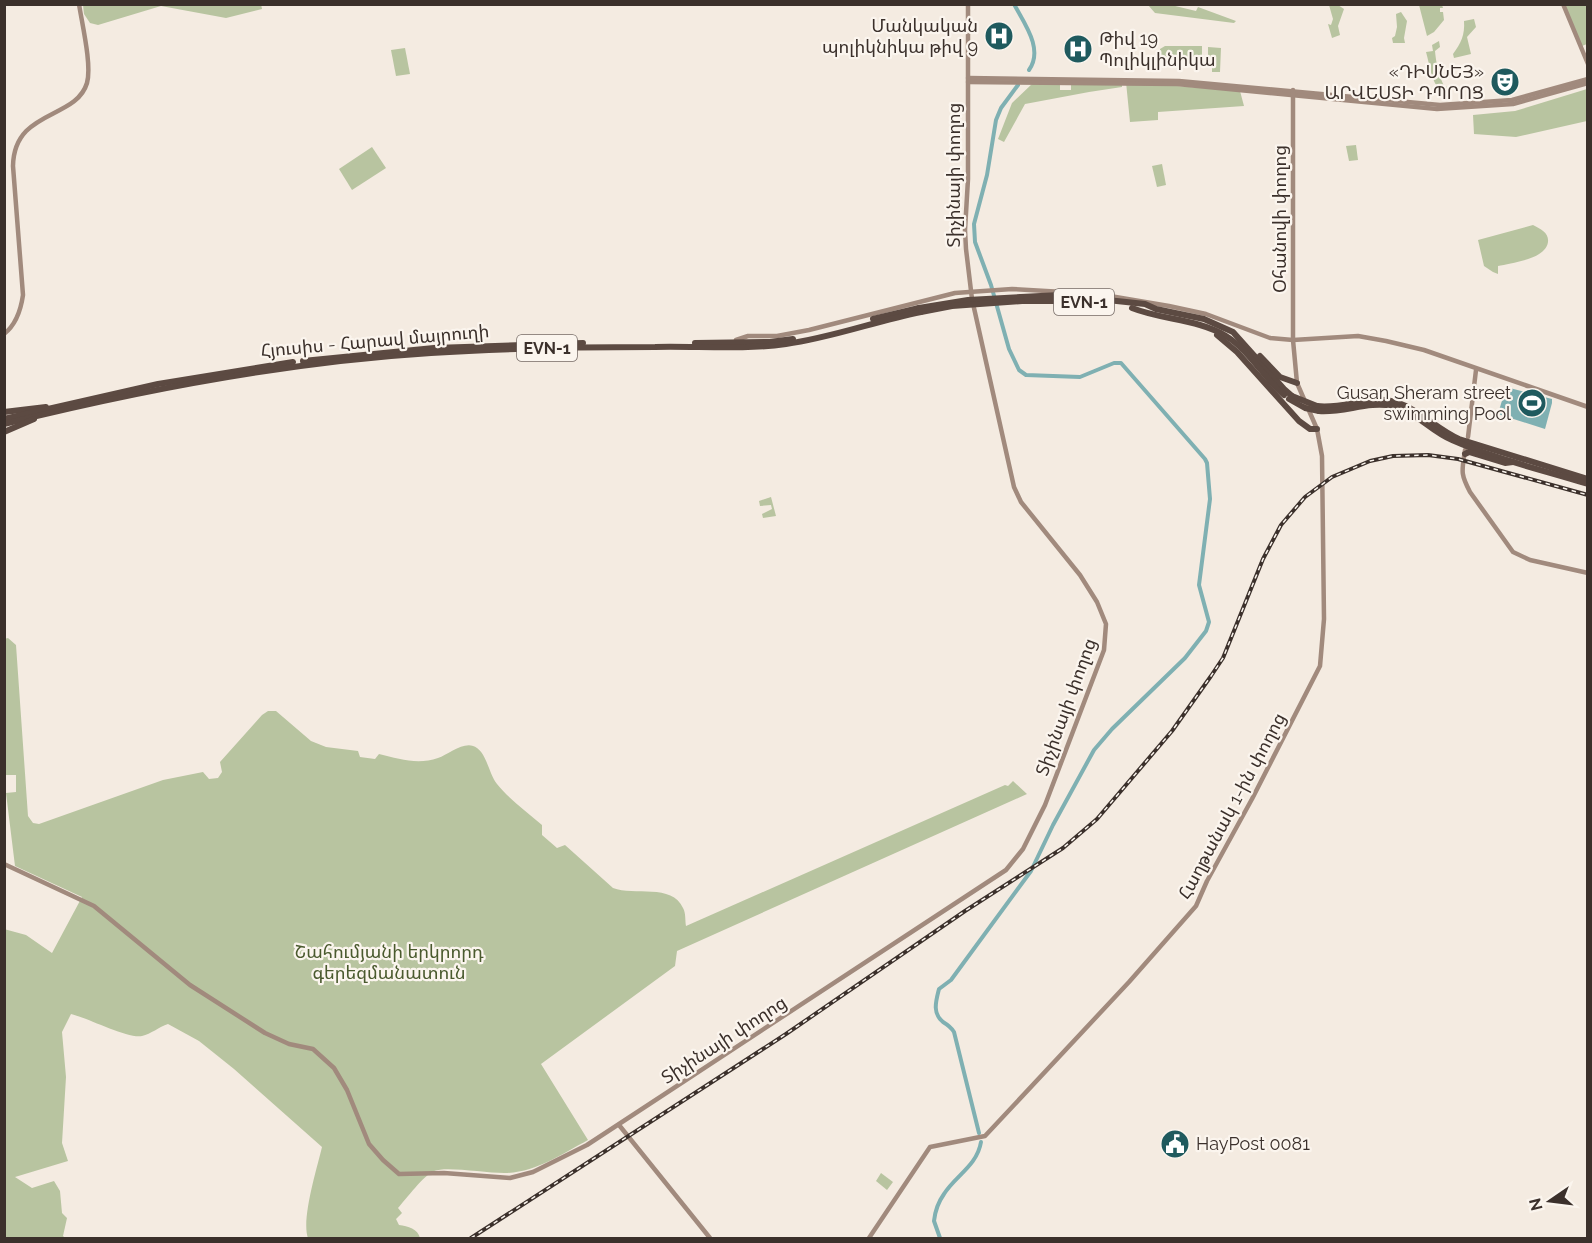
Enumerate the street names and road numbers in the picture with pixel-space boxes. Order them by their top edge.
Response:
street label: Տիչինայի փողոց [943,103,964,247]
street label: Օհանովի փողոց [1269,145,1290,293]
road number: EVN-1 [1054,289,1114,315]
street label: Հյուսիս - Հարավ մայրուղի [260,320,490,361]
road number: EVN-1 [517,335,577,361]
street label: Տիչինայի փողոց [1031,635,1100,778]
street label: Հաղթանակ 1-ին փողոց [1173,709,1290,903]
street label: Տիչինայի փողոց [657,991,790,1088]

